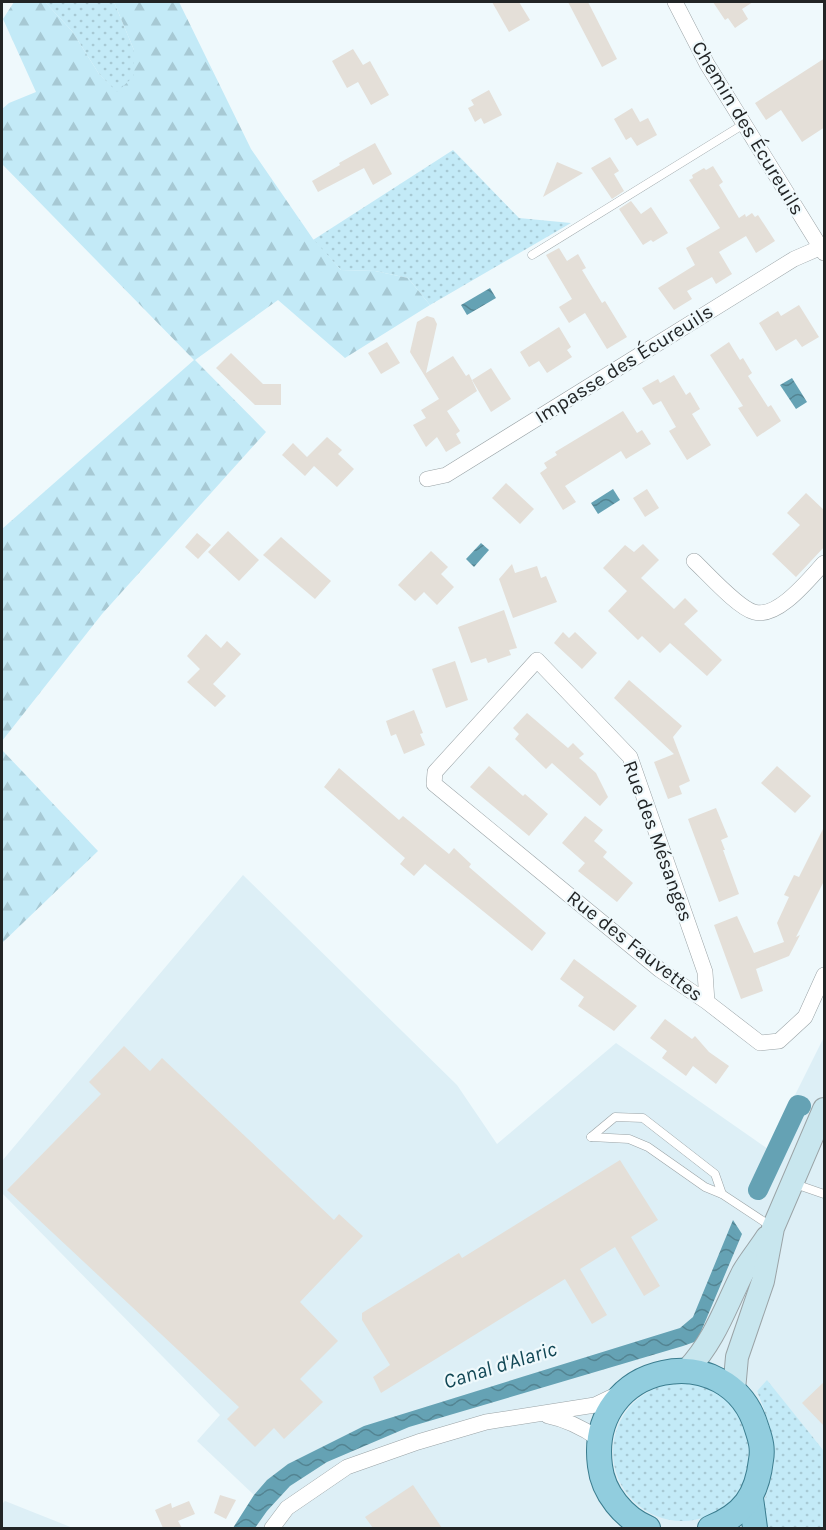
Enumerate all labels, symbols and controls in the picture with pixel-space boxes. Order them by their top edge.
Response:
street label: Chemin des Écureuils [687,36,810,219]
street label: Impasse des Écureuils [530,299,717,428]
street label: Rue des Mésanges [618,757,698,925]
street label: Rue des Fauvettes [563,886,707,1006]
water label: Canal d'Alaric [441,1336,560,1394]

